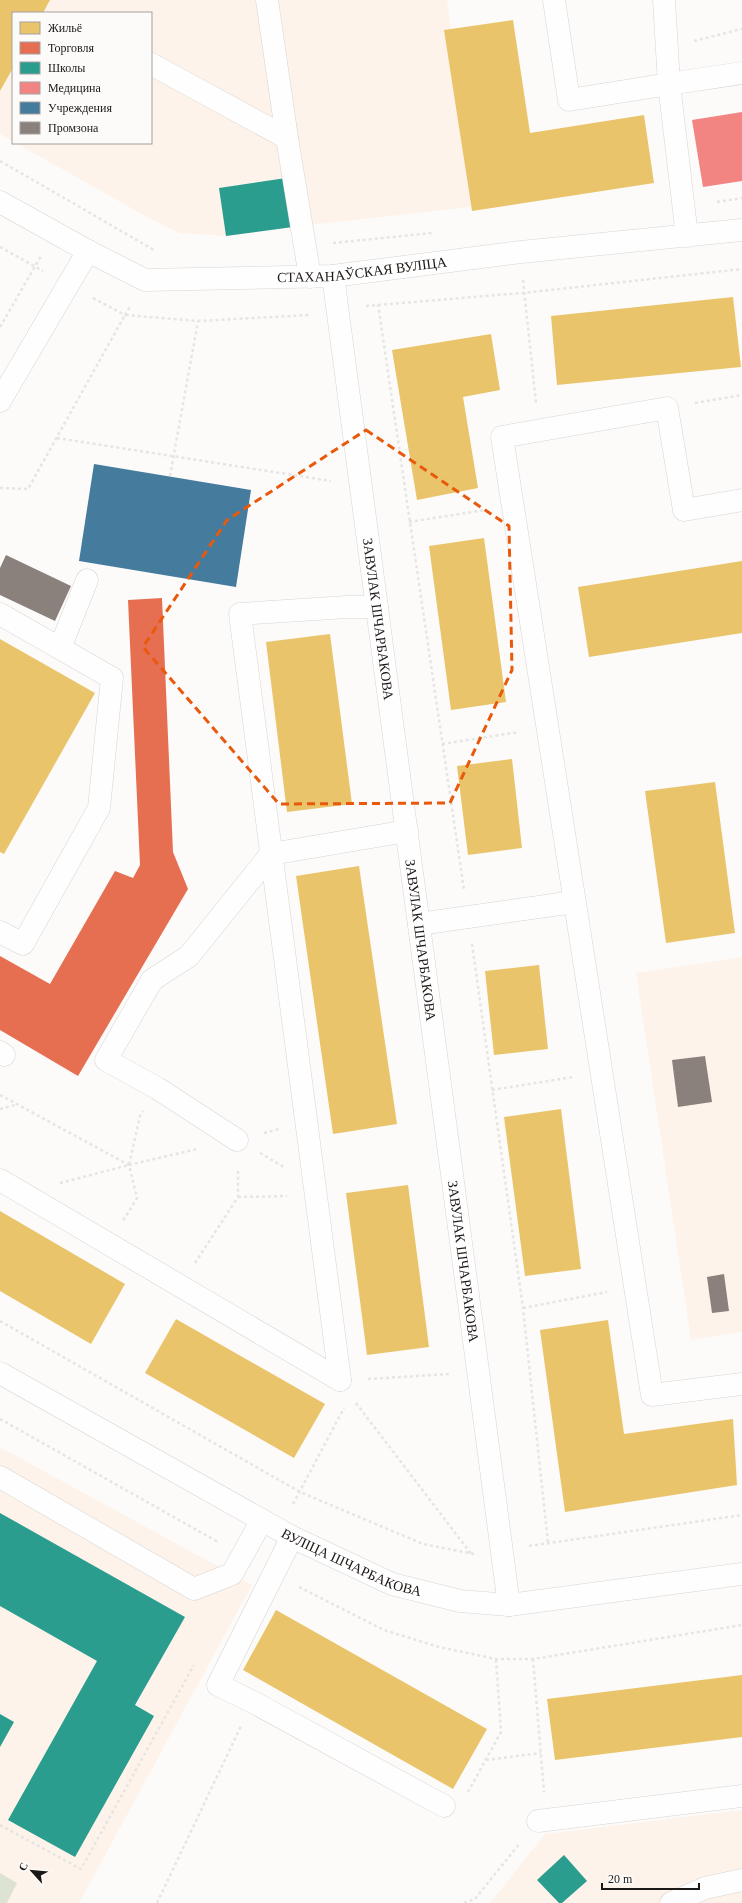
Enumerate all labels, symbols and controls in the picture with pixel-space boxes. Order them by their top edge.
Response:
legend [12,12,152,144]
text: Жильё [48,21,82,35]
text: Торговля [48,41,95,55]
text: Школы [48,61,85,75]
text: Медицина [48,81,101,95]
text: Учреждения [48,101,112,115]
text: Промзона [48,121,99,135]
street label: СТАХАНАЎСКАЯ ВУЛІЦА [277,254,448,285]
street label: ЗАВУЛАК ШЧАРБАКОВА [360,537,396,702]
street label: ЗАВУЛАК ШЧАРБАКОВА [402,858,439,1023]
street label: ЗАВУЛАК ШЧАРБАКОВА [445,1180,481,1344]
street label: ВУЛІЦА ШЧАРБАКОВА [279,1526,424,1599]
north arrow [12,1851,52,1891]
text: С [16,1860,30,1873]
scale bar [602,1865,699,1891]
text: 20 m [608,1872,633,1886]

